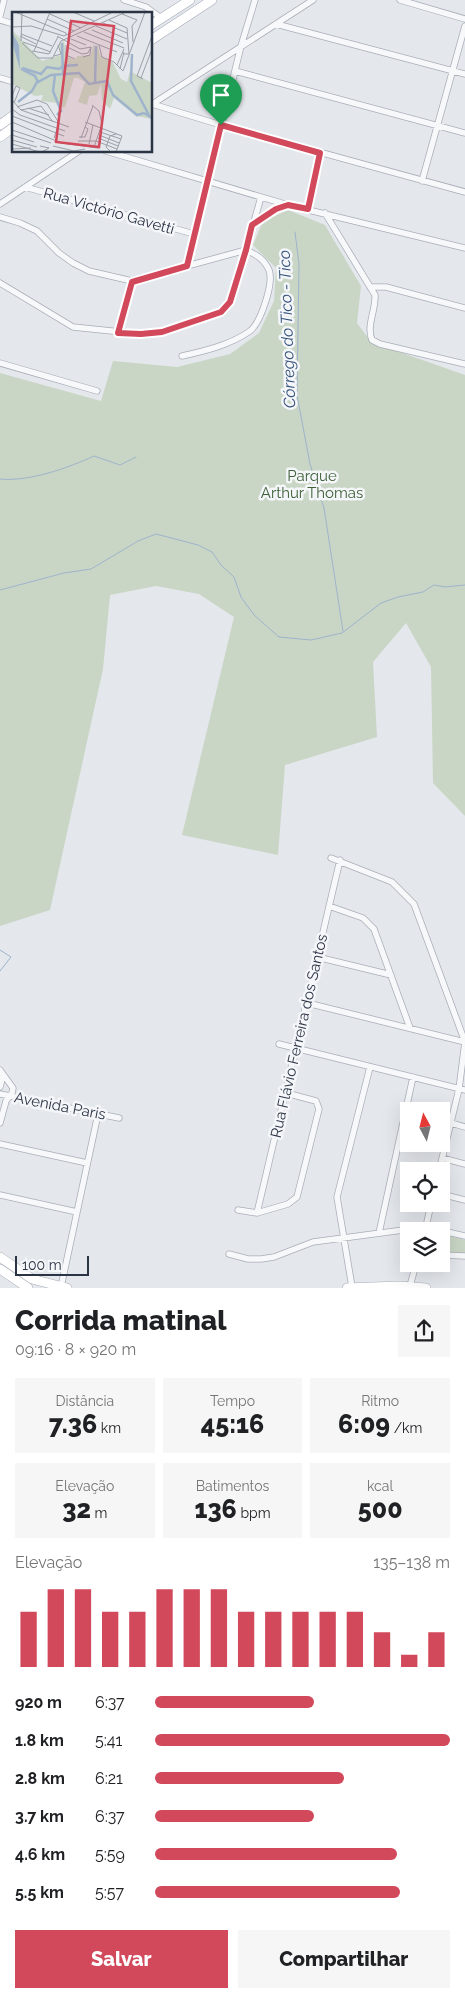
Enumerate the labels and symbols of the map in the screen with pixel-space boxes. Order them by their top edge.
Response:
inset map [12,12,152,152]
pin [200,74,242,125]
street label: Rua Victório Gavetti [41,184,177,238]
water label: Córrego do Tico - Tico [275,250,299,408]
park label: Parque Arthur Thomas [261,467,363,502]
street label: Rua Flávio Ferreira dos Santos [267,932,331,1140]
street label: Avenida Paris [13,1088,107,1124]
north arrow [400,1102,450,1152]
scale bar [15,1253,89,1276]

